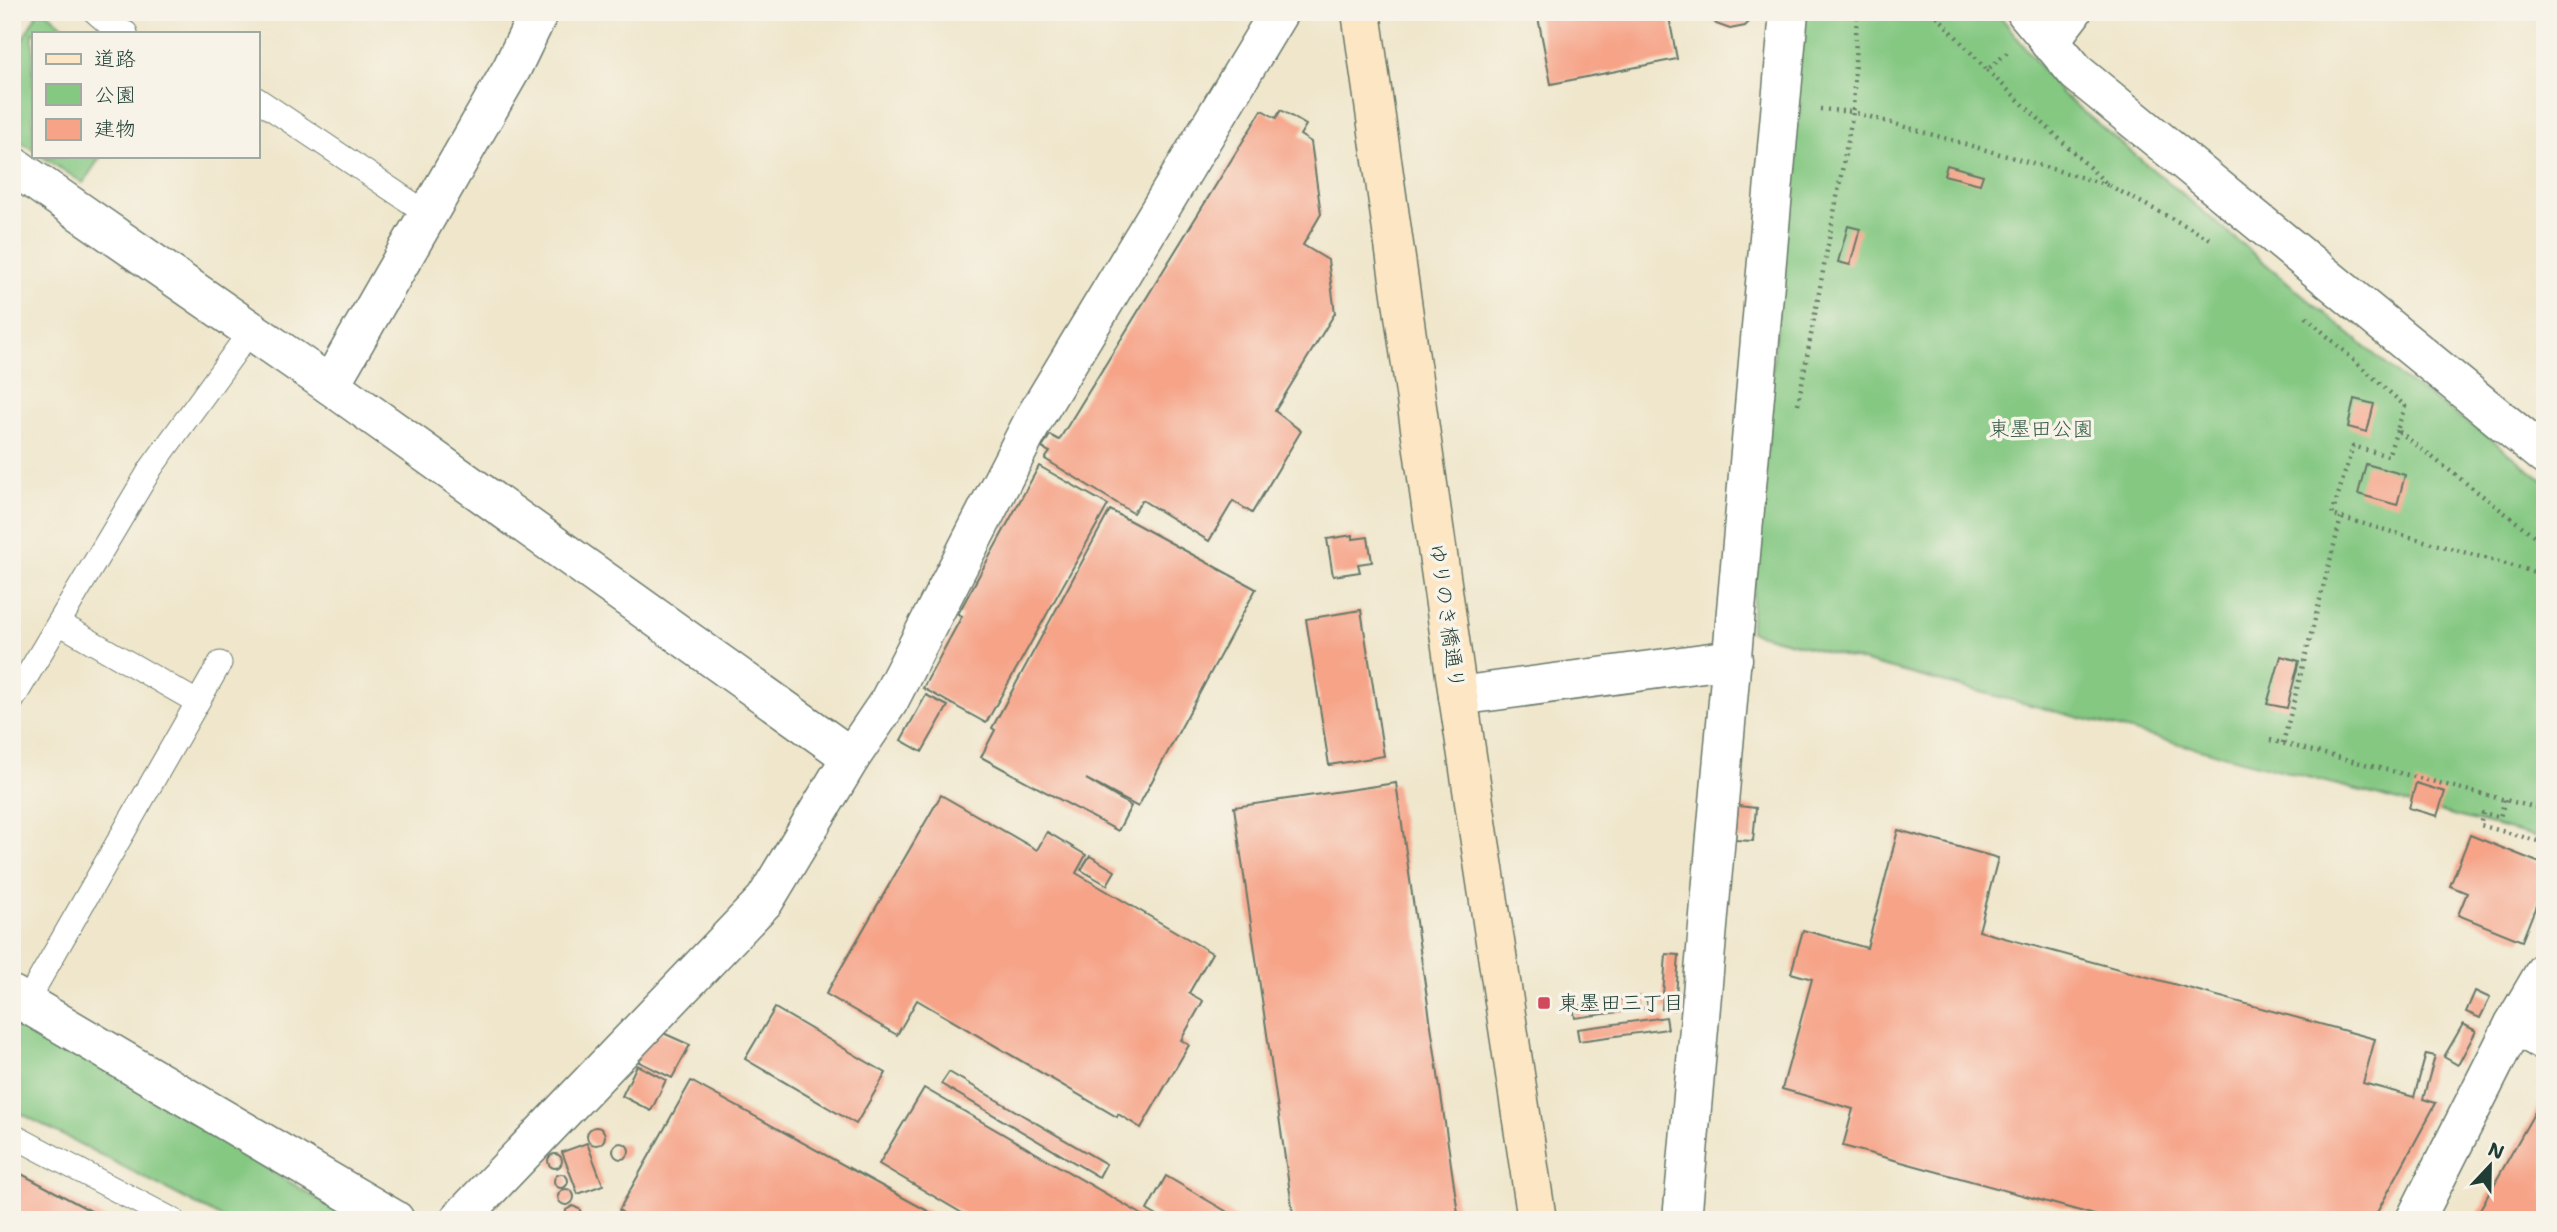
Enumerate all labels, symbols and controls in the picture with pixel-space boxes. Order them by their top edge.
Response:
legend [32,32,259,158]
text: 道路 [94,45,136,73]
text: 公園 [94,81,136,109]
text: 建物 [94,115,136,143]
park label: 東墨田公園 [1989,415,2094,443]
street label: ゆりのき橋通り [1423,541,1471,691]
place label: 東墨田三丁目 [1558,989,1684,1017]
marker: 東墨田三丁目 [1536,995,1552,1011]
north arrow [2456,1130,2526,1200]
text: N [2485,1136,2508,1165]

